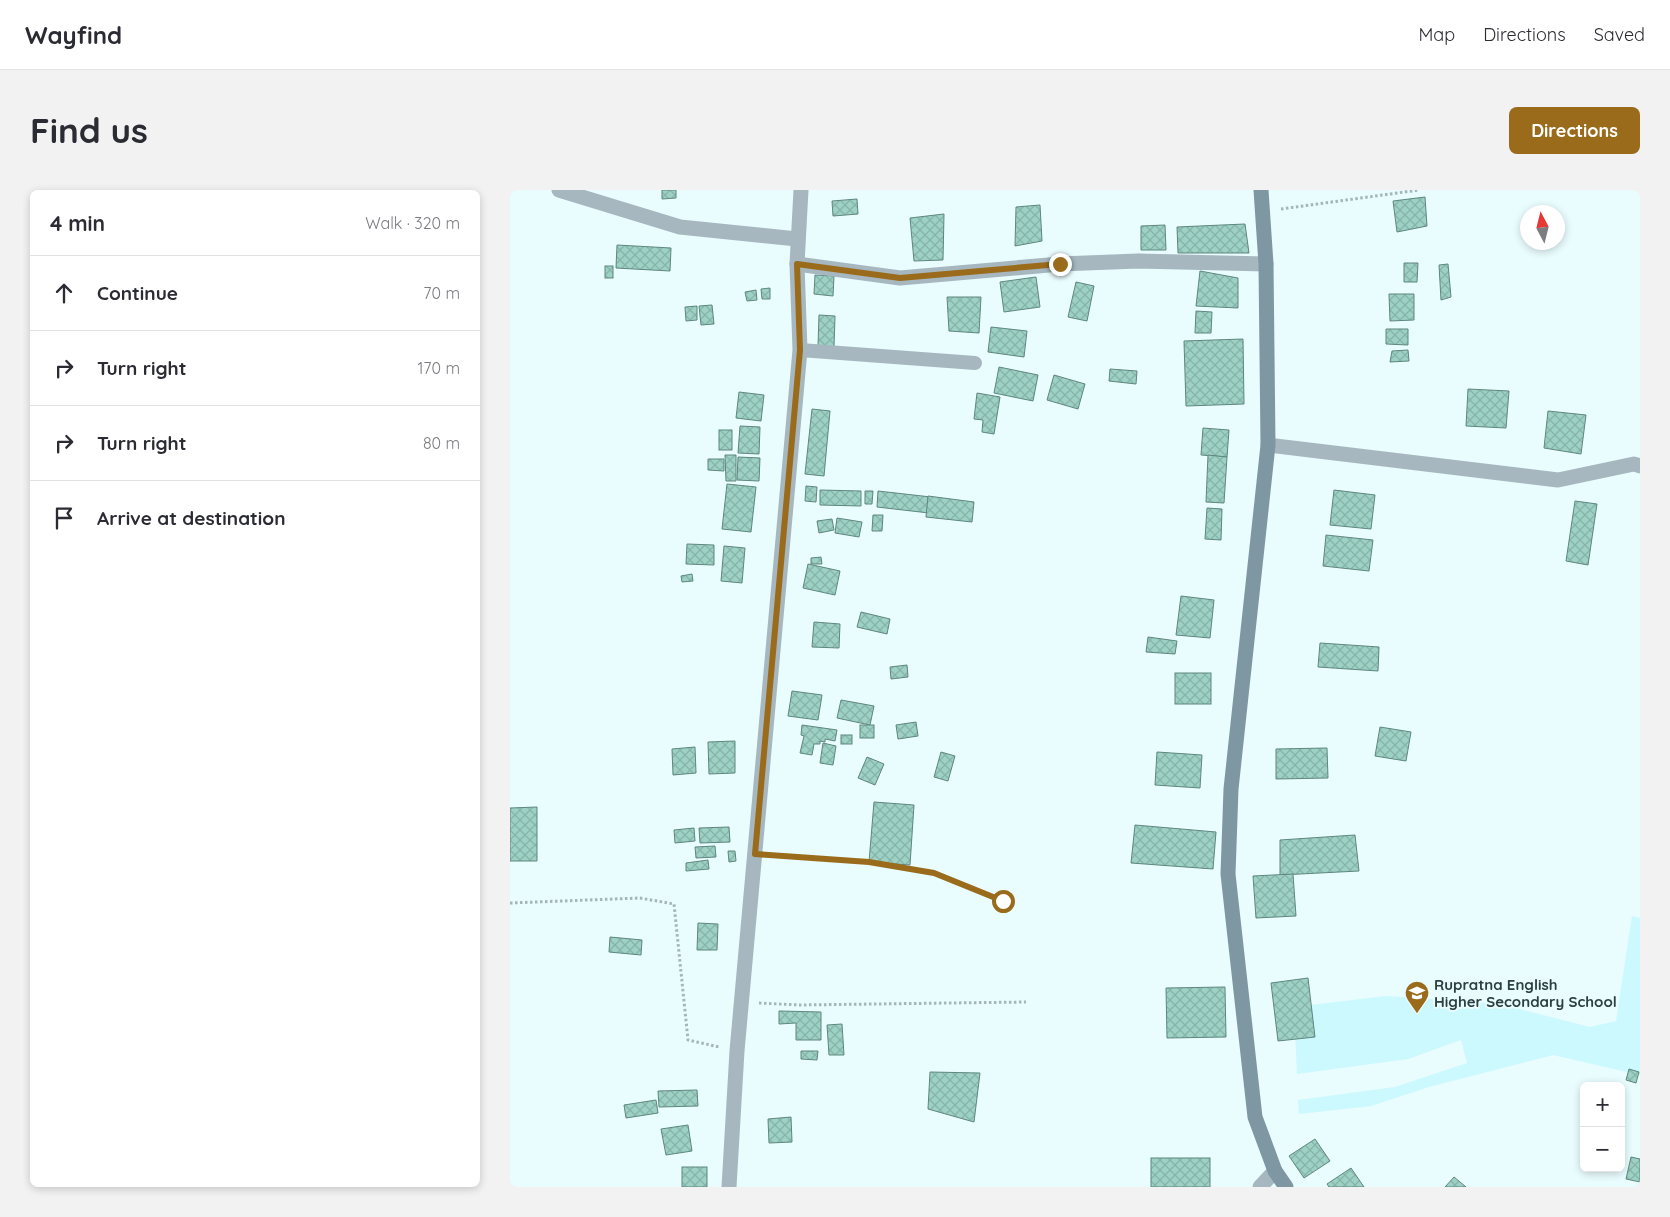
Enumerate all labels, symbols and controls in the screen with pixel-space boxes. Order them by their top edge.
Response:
text: Wayfind [25,20,122,50]
text: Map [1418,23,1455,46]
text: Directions [1483,23,1566,46]
text: Saved [1594,23,1645,46]
button: Directions [1509,107,1640,154]
text: Find us [30,108,148,152]
north arrow [1520,205,1565,250]
text: 4 min [50,210,105,236]
text: Walk · 320 m [365,213,460,233]
route end [1049,253,1072,276]
icon: ahead [50,279,78,307]
text: Continue [97,281,178,305]
text: 70 m [423,283,460,303]
icon: right [50,354,78,382]
text: Turn right [97,356,186,380]
text: 170 m [417,358,460,378]
icon: right [50,429,78,457]
text: Turn right [97,431,186,455]
text: 80 m [423,433,460,453]
icon: arrive [50,504,78,532]
text: Arrive at destination [97,506,286,530]
route start [992,890,1015,913]
place label: Rupratna English Higher Secondary School [1434,975,1617,1011]
school or university icon: Rupratna English Higher Secondary School [1404,980,1430,1014]
map controls [1580,1082,1625,1172]
button: + [1580,1082,1625,1127]
button: − [1580,1127,1625,1172]

